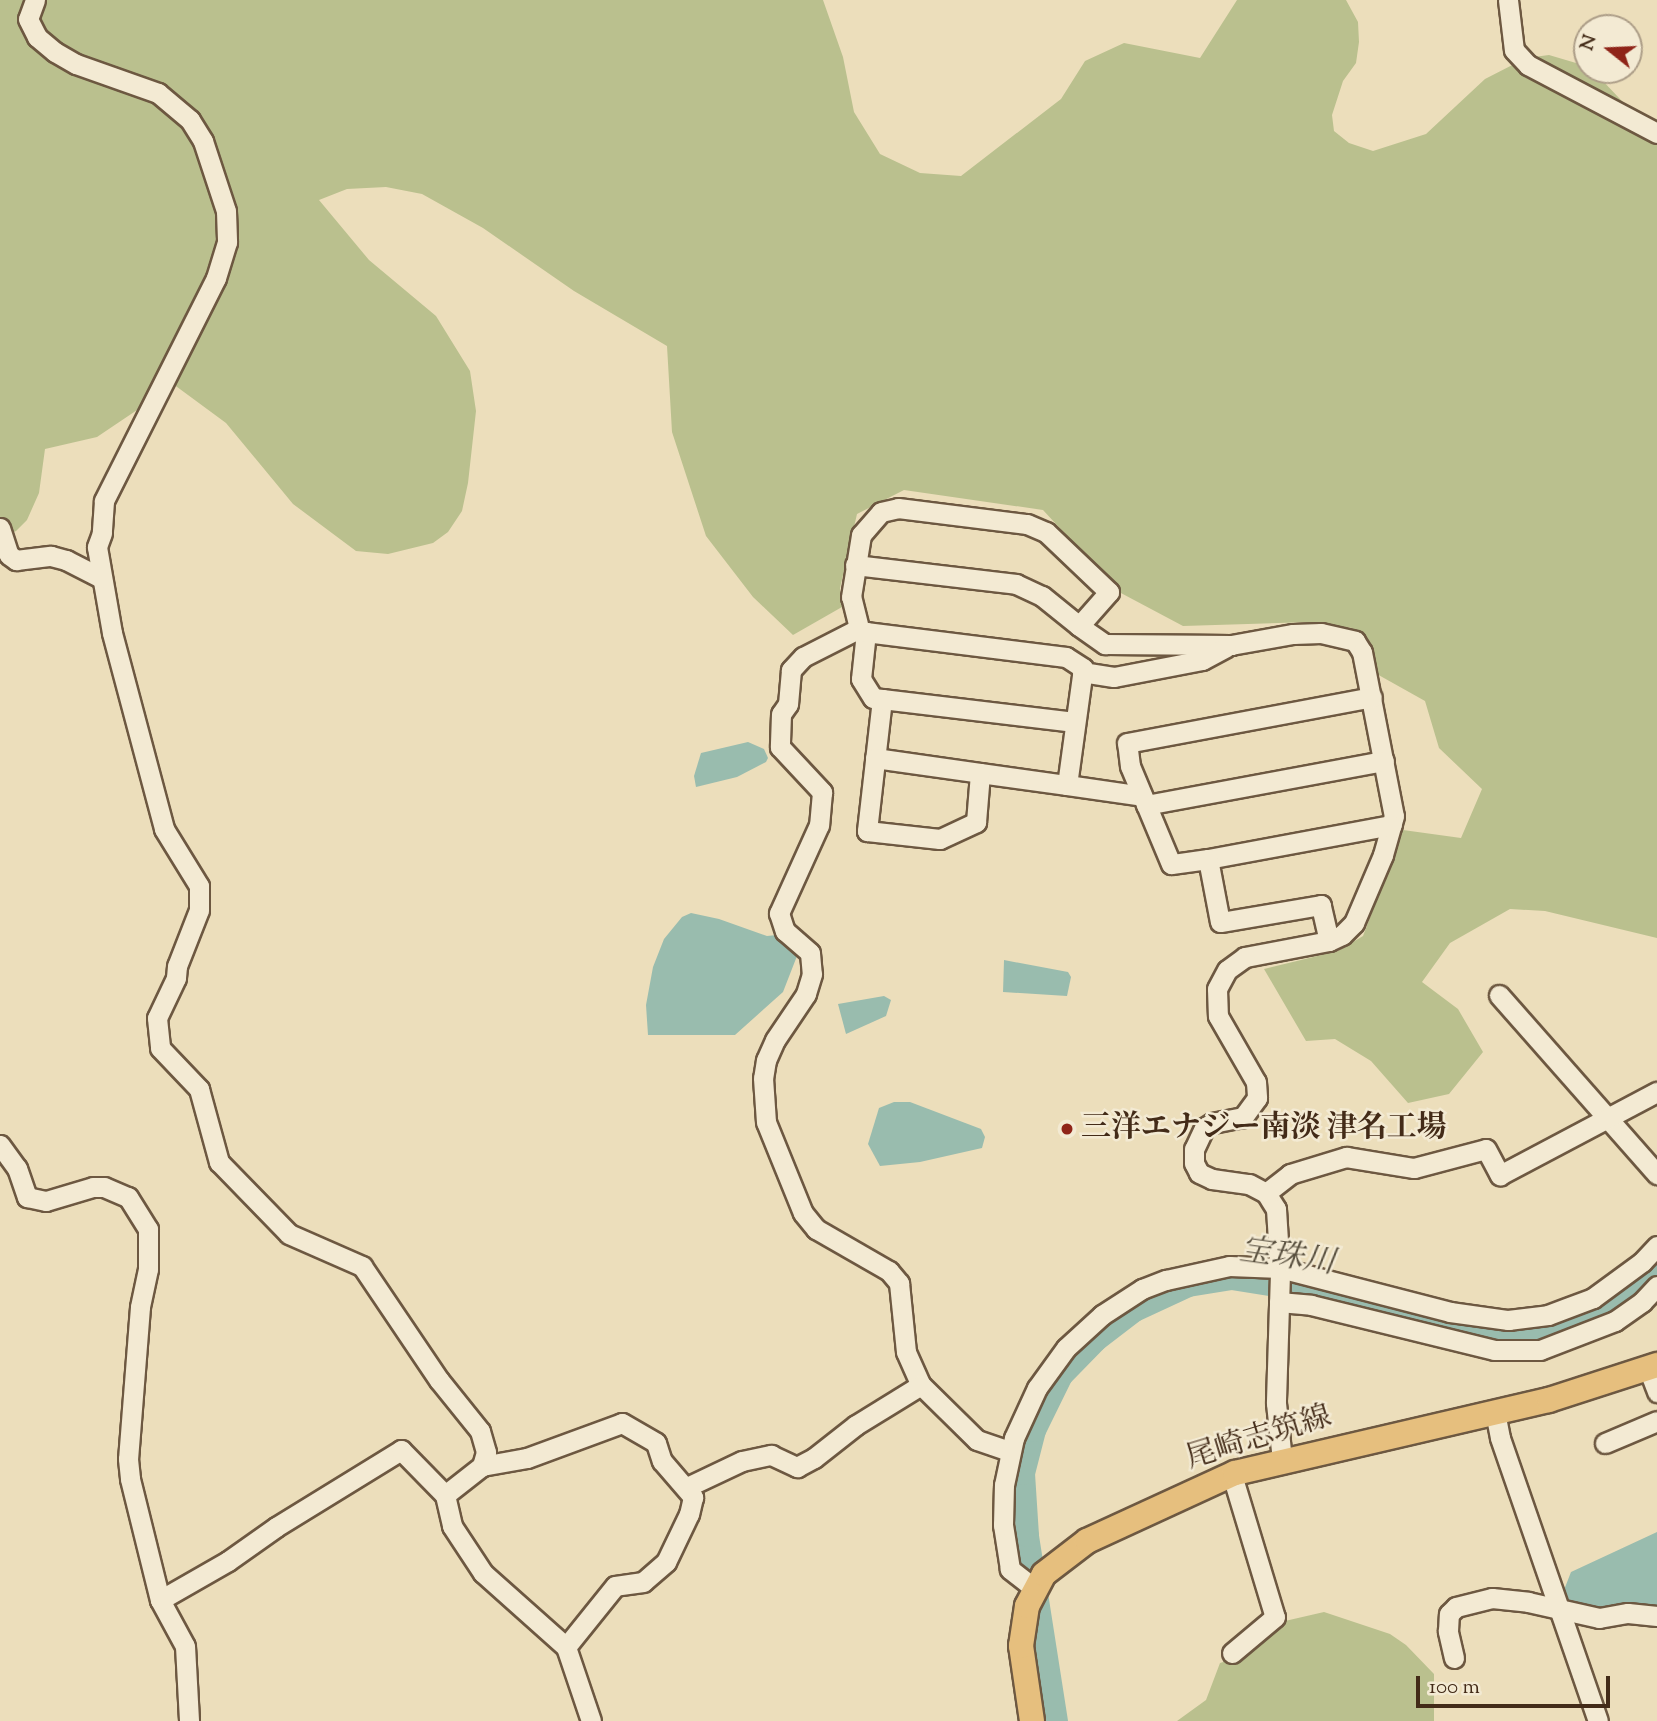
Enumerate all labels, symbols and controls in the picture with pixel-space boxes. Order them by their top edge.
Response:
north arrow [1573,14,1643,84]
text: N [1574,32,1605,54]
place label: 三洋エナジー南淡 津名工場 [1081,1111,1447,1147]
marker: 三洋エナジー南淡 津名工場 [1059,1121,1075,1137]
water label: 宝珠川 [1237,1232,1337,1284]
street label: 尾崎志筑線 [1182,1400,1336,1478]
scale bar [1419,1662,1613,1706]
text: 100 m [1429,1673,1480,1703]

